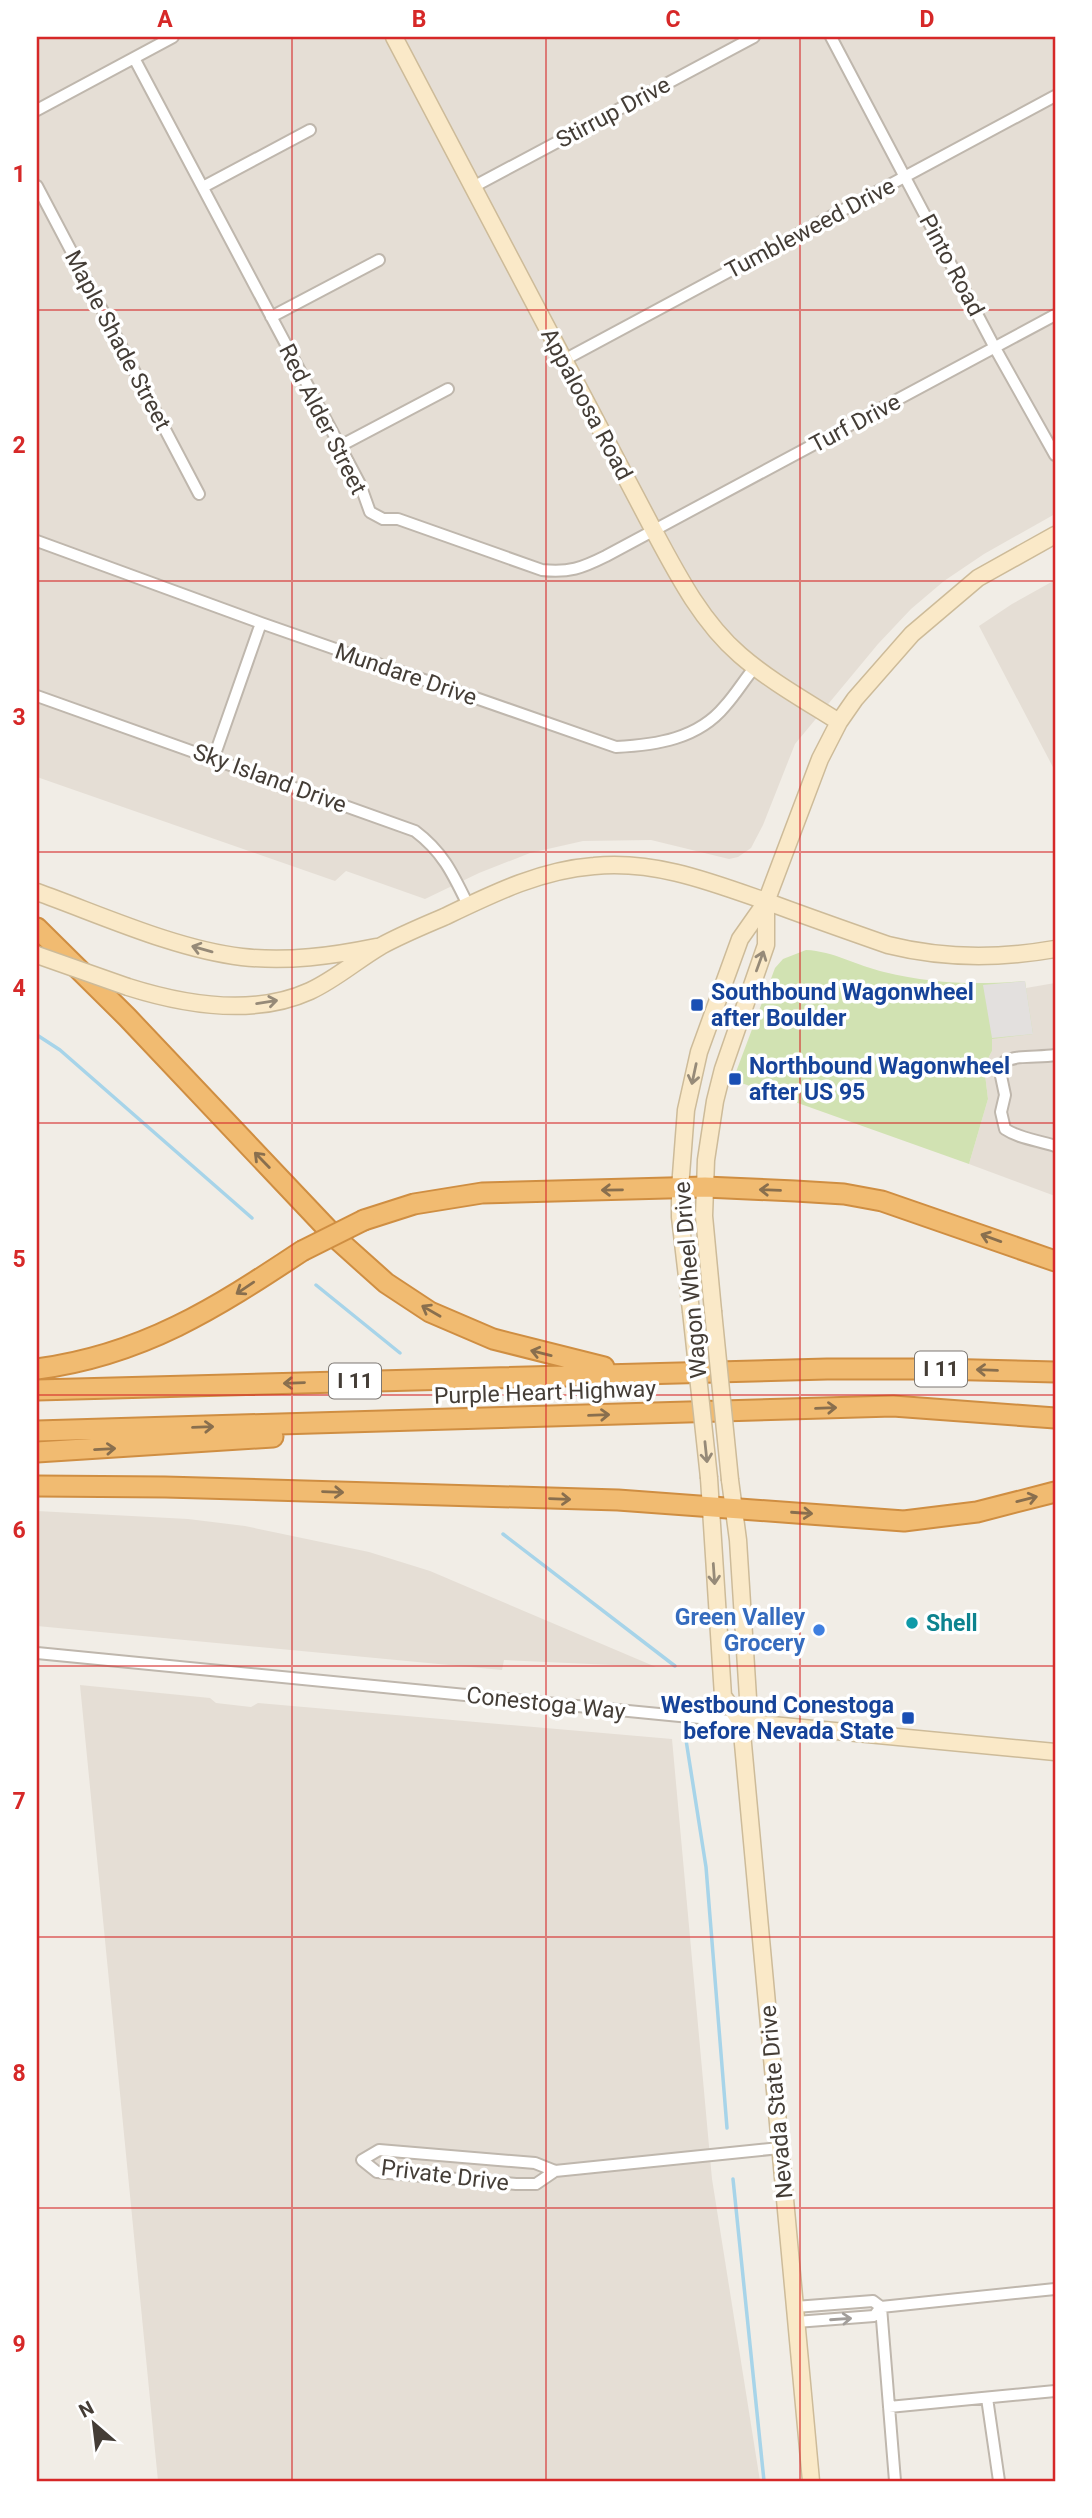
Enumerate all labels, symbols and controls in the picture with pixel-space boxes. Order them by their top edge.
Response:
text: A [157,6,173,33]
text: B [412,6,426,33]
text: C [665,6,681,33]
text: D [920,6,934,33]
street label: Stirrup Drive [552,71,675,154]
text: 1 [12,161,26,188]
street label: Tumbleweed Drive [721,172,900,285]
street label: Pinto Road [913,210,990,321]
street label: Maple Shade Street [59,246,176,435]
street label: Appaloosa Road [535,324,638,485]
street label: Red Alder Street [273,340,372,499]
street label: Turf Drive [805,388,905,459]
text: 2 [12,432,26,459]
street label: Mundare Drive [331,638,480,711]
text: 3 [12,704,26,731]
street label: Sky Island Drive [189,738,350,819]
one-way arrow [192,941,214,954]
one-way arrow [755,951,767,973]
text: 4 [12,975,26,1002]
place label: Southbound Wagonwheel after Boulder [711,979,974,1032]
one-way arrow [256,995,278,1008]
marker: Southbound Wagonwheel after Boulder [689,997,705,1013]
place label: Northbound Wagonwheel after US 95 [749,1053,1010,1106]
one-way arrow [686,1062,700,1085]
marker: Northbound Wagonwheel after US 95 [727,1071,743,1087]
one-way arrow [254,1152,271,1169]
street label: Wagon Wheel Drive [668,1180,713,1379]
one-way arrow [601,1183,624,1197]
one-way arrow [759,1184,782,1197]
one-way arrow [980,1231,1002,1244]
text: 5 [12,1246,26,1273]
one-way arrow [236,1281,255,1296]
one-way arrow [421,1304,441,1318]
one-way arrow [530,1346,553,1359]
road number: I 11 [915,1352,967,1386]
road number: I 11 [329,1364,381,1398]
one-way arrow [976,1364,999,1377]
street label: Purple Heart Highway [434,1375,657,1410]
one-way arrow [283,1377,306,1390]
one-way arrow [815,1401,838,1415]
one-way arrow [587,1409,610,1422]
one-way arrow [191,1420,214,1434]
one-way arrow [700,1440,713,1463]
one-way arrow [93,1442,116,1455]
one-way arrow [321,1486,344,1499]
one-way arrow [548,1492,571,1505]
one-way arrow [1015,1492,1037,1505]
one-way arrow [790,1507,812,1520]
text: 6 [12,1517,26,1544]
one-way arrow [707,1562,720,1585]
place label: Green Valley Grocery [675,1604,805,1657]
place label: Shell [926,1610,978,1637]
marker: Shell [904,1615,920,1631]
marker: Green Valley Grocery [811,1622,827,1638]
street label: Conestoga Way [465,1682,627,1725]
place label: Westbound Conestoga before Nevada State [661,1692,894,1745]
marker: Westbound Conestoga before Nevada State [900,1710,916,1726]
text: 7 [12,1788,26,1815]
street label: Nevada State Drive [755,2004,798,2200]
text: 8 [12,2060,26,2087]
street label: Private Drive [380,2154,510,2197]
one-way arrow [829,2312,852,2325]
text: 9 [12,2331,26,2358]
north arrow [60,2388,130,2458]
text: N [75,2396,98,2423]

